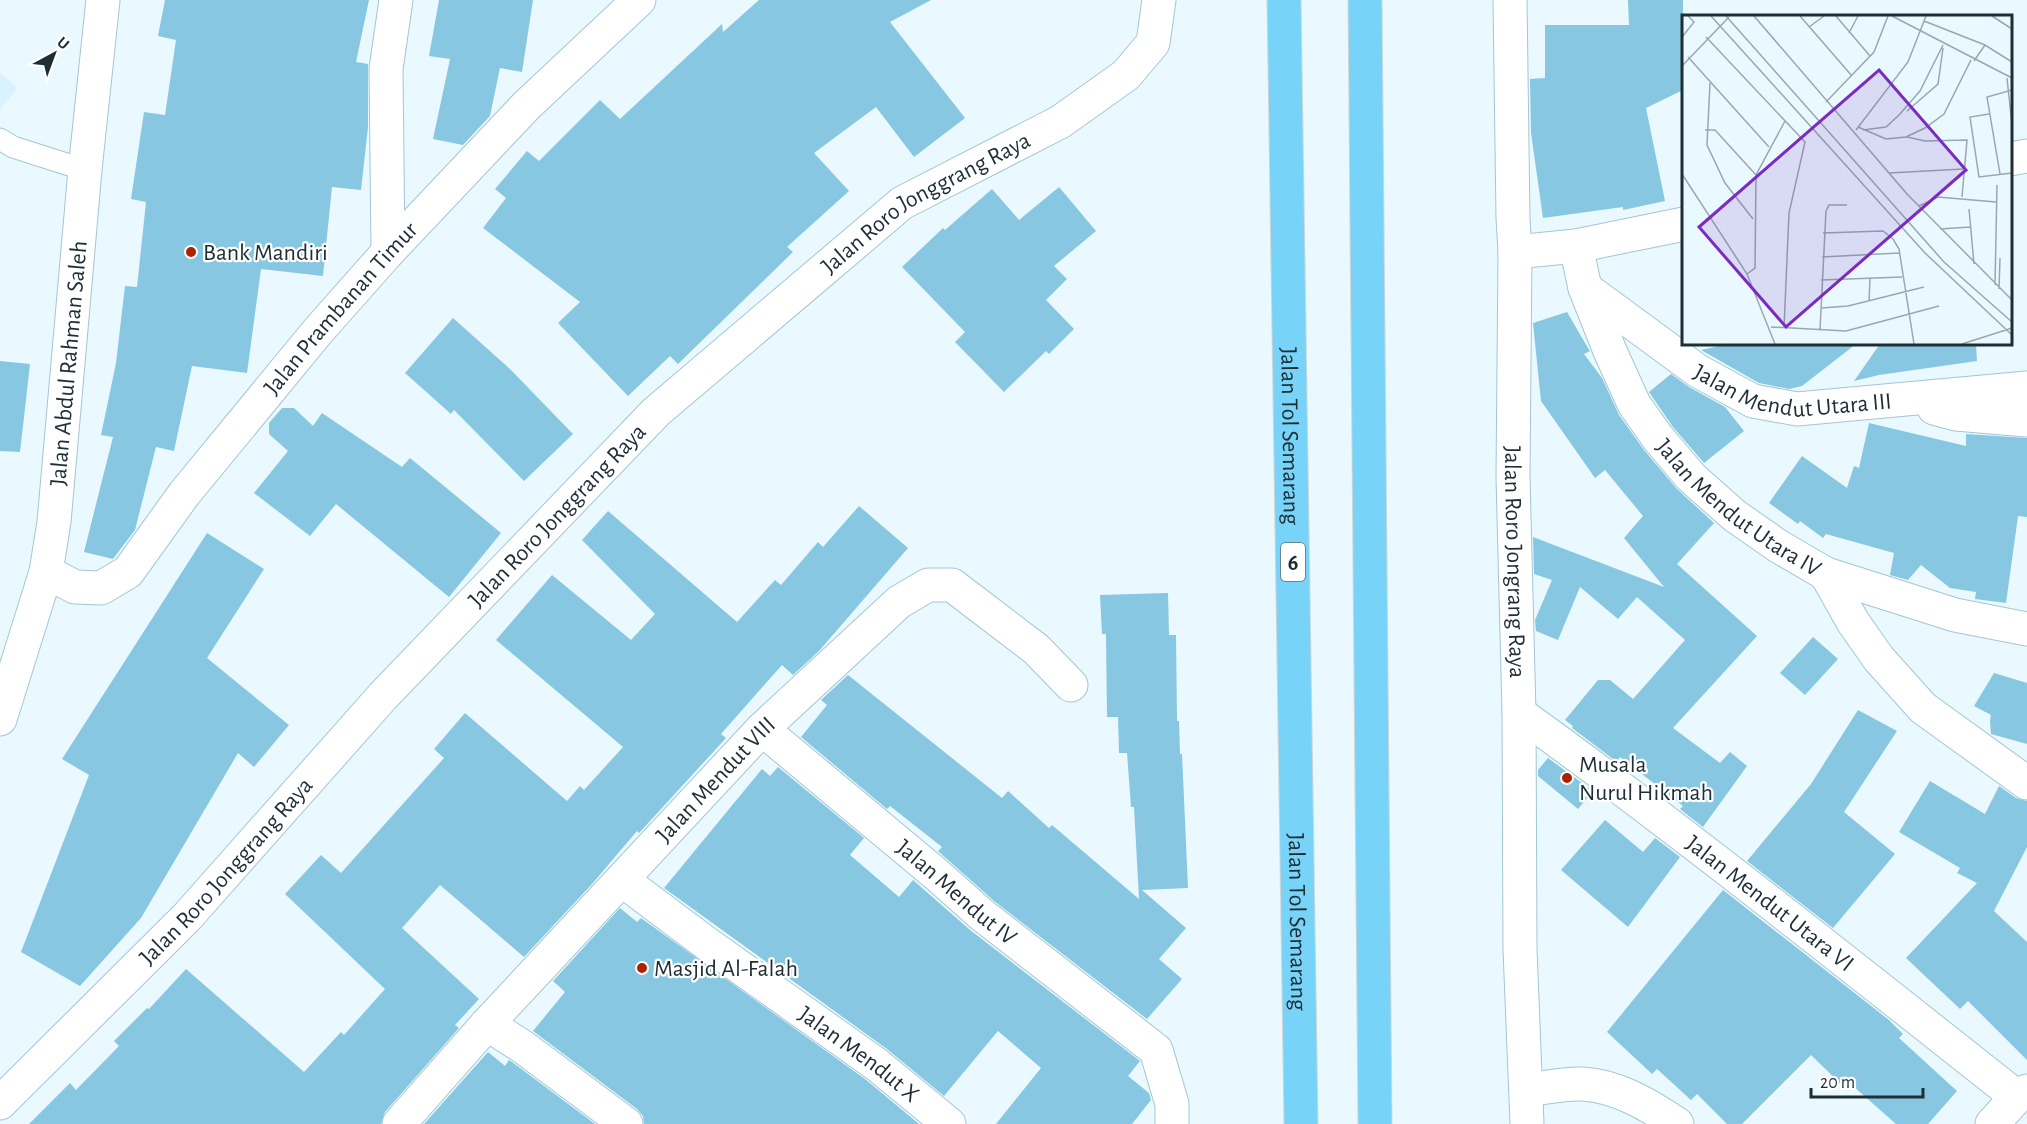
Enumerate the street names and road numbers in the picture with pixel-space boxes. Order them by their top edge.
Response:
street label: Jalan Roro Jonggrang Raya [817,128,1034,279]
street label: Jalan Prambanan Timur [260,218,423,400]
street label: Jalan Abdul Rahman Saleh [46,240,92,487]
street label: Jalan Tol Semarang [1276,347,1303,525]
street label: Jalan Mendut Utara III [1689,360,1893,422]
street label: Jalan Roro Jonggrang Raya [464,420,651,612]
street label: Jalan Mendut Utara IV [1651,435,1825,582]
street label: Jalan Roro Jongrang Raya [1500,446,1529,678]
road number: 6 [1281,543,1305,581]
street label: Jalan Mendut VIII [652,712,780,847]
street label: Jalan Roro Jonggrang Raya [135,773,318,970]
street label: Jalan Mendut Utara VI [1681,831,1858,976]
street label: Jalan Tol Semarang [1284,833,1310,1011]
street label: Jalan Mendut IV [892,835,1021,950]
street label: Jalan Mendut X [794,1002,923,1107]

